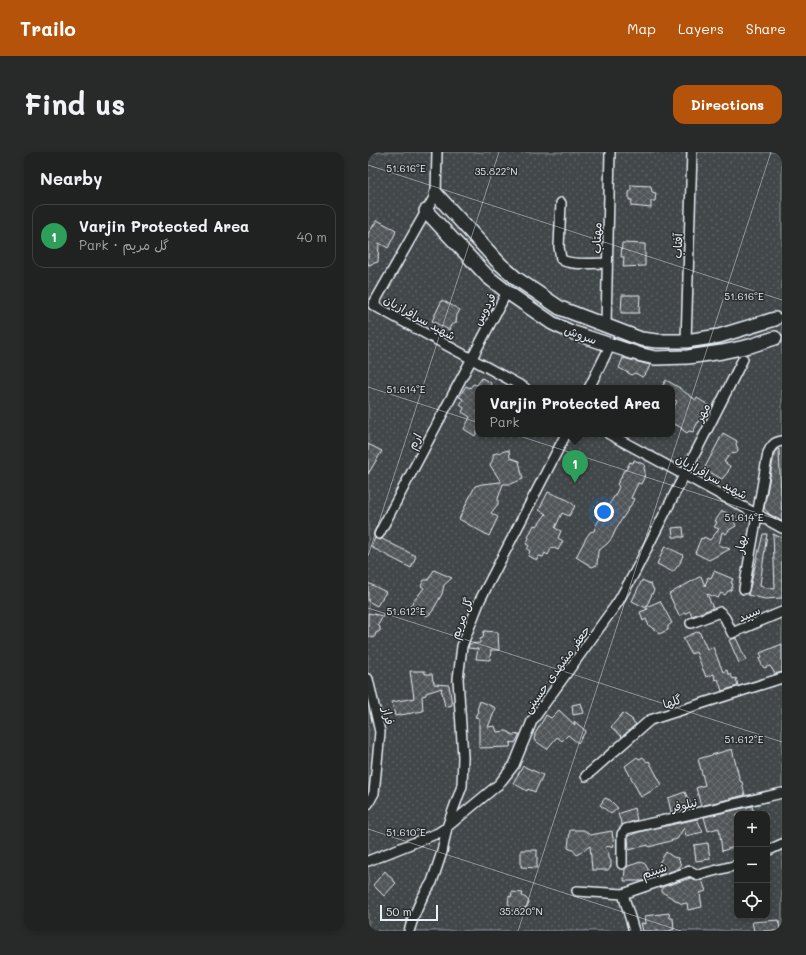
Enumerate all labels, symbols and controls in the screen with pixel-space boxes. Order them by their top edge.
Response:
text: Trailo [20,16,76,41]
text: Map [627,19,656,38]
text: Layers [678,19,724,38]
text: Share [746,19,786,38]
button: Directions [673,85,782,124]
text: Find us [24,86,125,122]
text: 51.616°E [386,161,426,175]
text: 35.822°N [474,164,518,178]
text: Nearby [40,167,102,189]
text: Varjin Protected Area [79,216,249,236]
street label: مهتاب [588,222,605,254]
text: 1 [51,228,57,245]
text: 40 m [297,228,327,245]
street label: آفتاب [669,232,686,259]
text: Park · گل مریم [79,236,169,253]
text: 51.616°E [724,289,764,303]
street label: فردوس [469,290,500,328]
street label: شهید سرافرازیان [381,291,459,343]
street label: سروش [562,321,599,348]
text: 51.614°E [386,382,426,396]
popup [475,385,675,437]
text: Varjin Protected Area [490,393,660,413]
street label: مهر [690,400,713,425]
text: Park [490,413,519,430]
street label: ارم [403,430,427,453]
pin: 1 [562,450,588,483]
street label: شهید سرافرازیان [673,450,751,502]
your location [594,502,614,522]
text: 51.614°E [724,510,764,524]
street label: بهار [730,534,751,556]
street label: گل مریم [446,595,478,642]
street label: سپید [735,601,763,626]
text: 51.612°E [387,604,426,618]
street label: جعفر مشهدی حسینی [519,622,594,717]
street label: گلها [660,690,684,712]
street label: فراز [379,705,399,726]
text: 51.612°E [725,732,764,746]
street label: نیلوفر [669,793,699,816]
map controls [734,811,770,919]
button: + [734,811,770,847]
text: 51.610°E [386,825,426,839]
button: − [734,847,770,883]
street label: شبنم [639,858,669,884]
button: locate [734,883,770,919]
scale bar [380,903,438,922]
text: 50 m [386,904,412,919]
text: 35.820°N [499,904,543,918]

